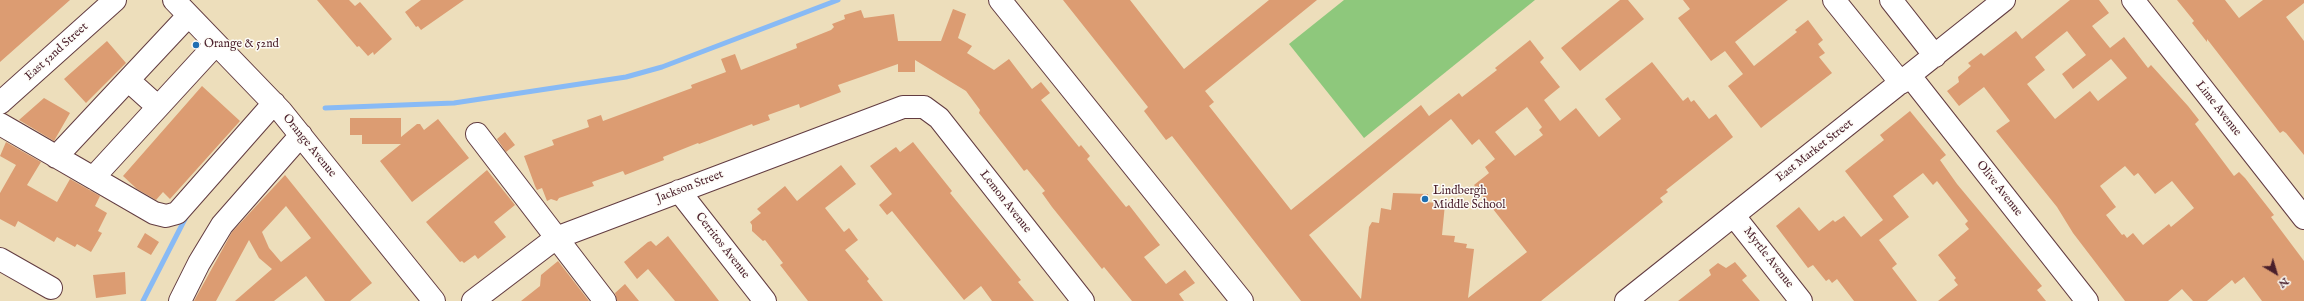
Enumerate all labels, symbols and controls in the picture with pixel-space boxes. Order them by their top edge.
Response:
street label: East 52nd Street [23,20,91,84]
place label: Orange & 52nd [204,38,279,52]
marker: Orange & 52nd [191,40,201,50]
street label: Lime Avenue [2192,79,2244,139]
street label: Orange Avenue [279,111,339,181]
street label: East Market Street [1774,116,1856,186]
street label: Olive Avenue [1973,158,2025,220]
street label: Jackson Street [654,168,726,206]
street label: Lemon Avenue [976,168,1034,236]
place label: Lindbergh Middle School [1433,185,1505,213]
marker: Lindbergh Middle School [1420,194,1430,204]
street label: Cerritos Avenue [692,210,752,282]
street label: Myrtle Avenue [1740,225,1796,291]
north arrow [2256,253,2296,293]
text: N [2275,274,2291,291]

